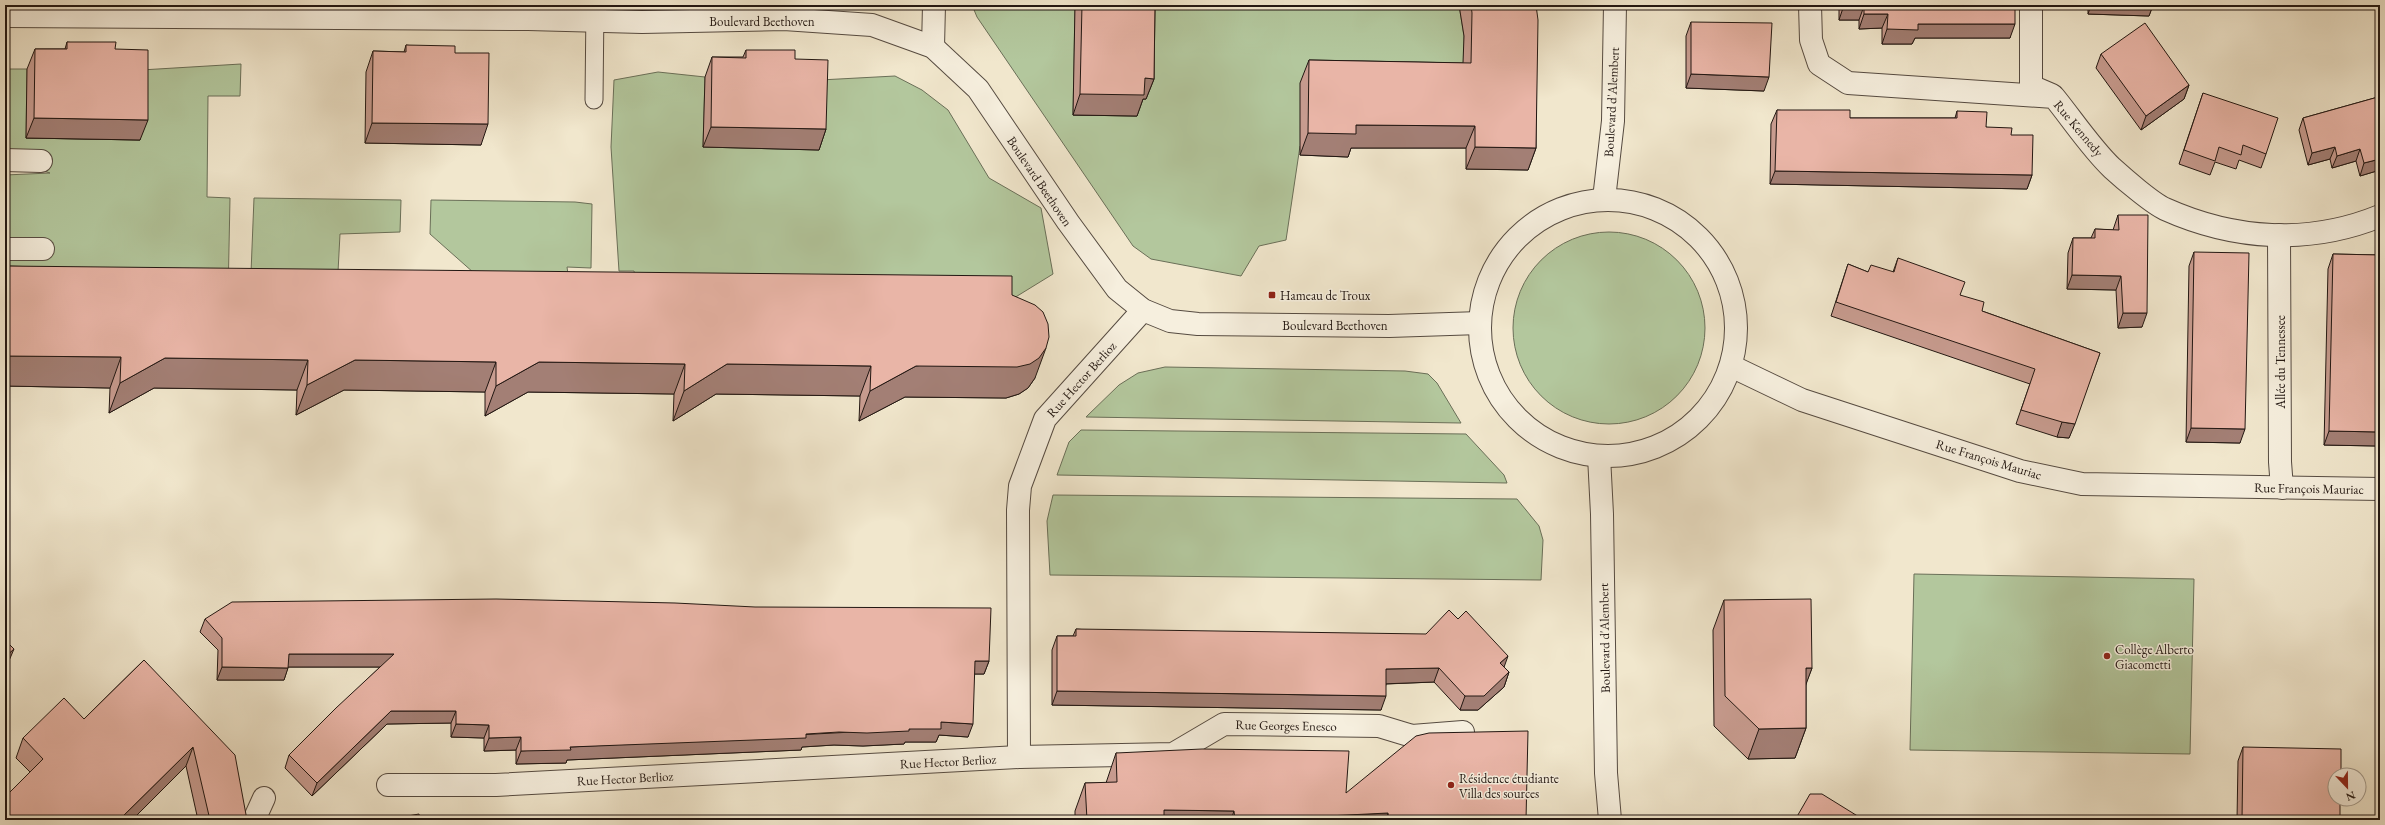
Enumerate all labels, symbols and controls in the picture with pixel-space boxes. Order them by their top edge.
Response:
street label: Boulevard Beethoven [709,13,815,30]
street label: Boulevard d'Alembert [1600,47,1623,157]
street label: Rue Kennedy [2050,97,2107,160]
street label: Boulevard Beethoven [1003,133,1076,230]
place label: Hameau de Troux [1280,287,1371,304]
marker: Hameau de Troux [1267,290,1277,300]
street label: Allée du Tennessee [2272,315,2289,410]
street label: Boulevard Beethoven [1282,317,1388,334]
street label: Rue Hector Berlioz [1043,338,1120,421]
street label: Rue François Mauriac [1934,435,2044,484]
street label: Rue François Mauriac [2254,479,2364,498]
street label: Boulevard d'Alembert [1595,583,1614,693]
place label: Collège Alberto Giacometti [2115,641,2194,673]
marker: Collège Alberto Giacometti [2102,651,2112,661]
street label: Rue Georges Enesco [1235,716,1337,735]
street label: Rue Hector Berlioz [899,750,997,773]
street label: Rue Hector Berlioz [576,767,674,790]
north arrow [2327,767,2367,807]
place label: Résidence étudiante Villa des sources [1459,770,1559,802]
marker: Résidence étudiante Villa des sources [1446,780,1456,790]
text: N [2344,788,2357,804]

